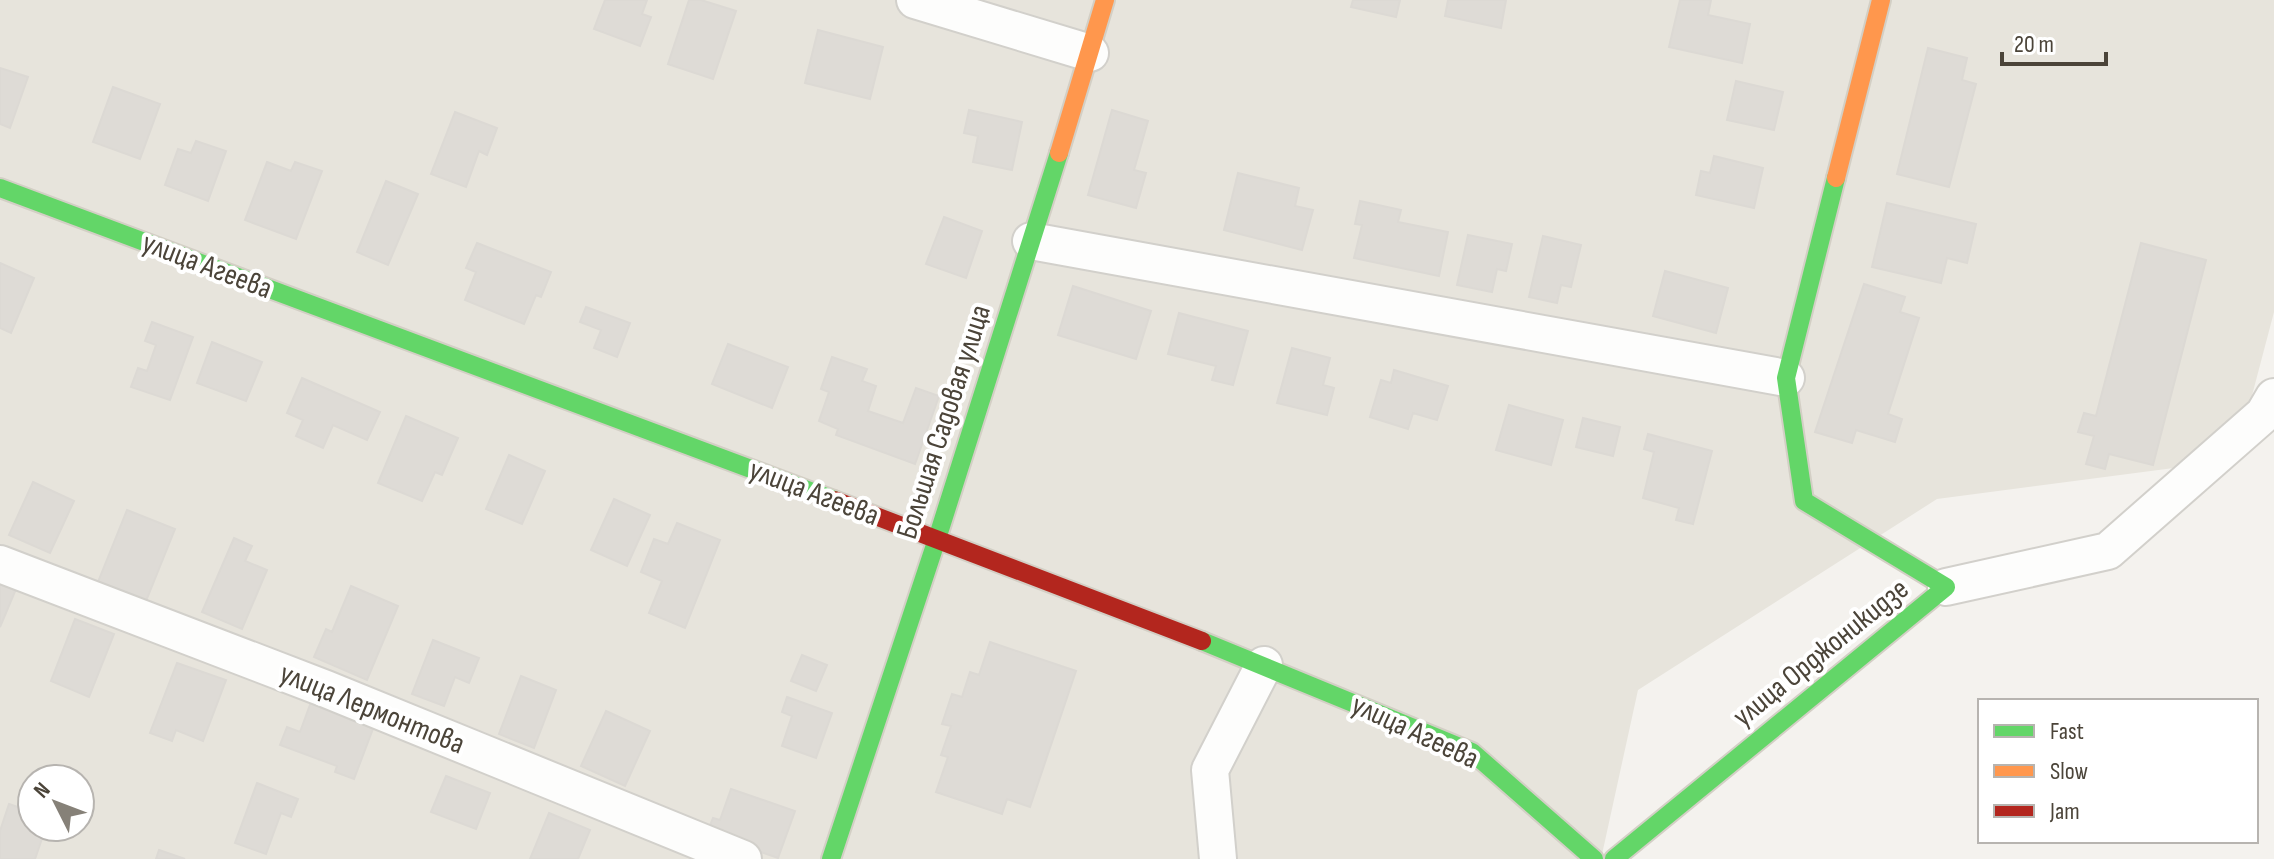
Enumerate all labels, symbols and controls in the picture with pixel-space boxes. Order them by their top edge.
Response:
scale bar [2002,16,2106,66]
text: 20 m [2014,30,2054,59]
street label: улица Агеева [137,225,277,307]
street label: Большая Садовая улица [889,300,999,544]
street label: улица Агеева [744,452,884,534]
street label: улица Орджоникидзе [1726,571,1916,735]
street label: улица Лермонтова [274,656,470,762]
street label: улица Агеева [1346,687,1484,777]
legend [1978,699,2258,843]
text: Fast [2050,717,2084,746]
text: Slow [2050,757,2088,786]
north arrow [16,763,96,843]
text: N [28,777,56,804]
text: Jam [2049,797,2080,826]

